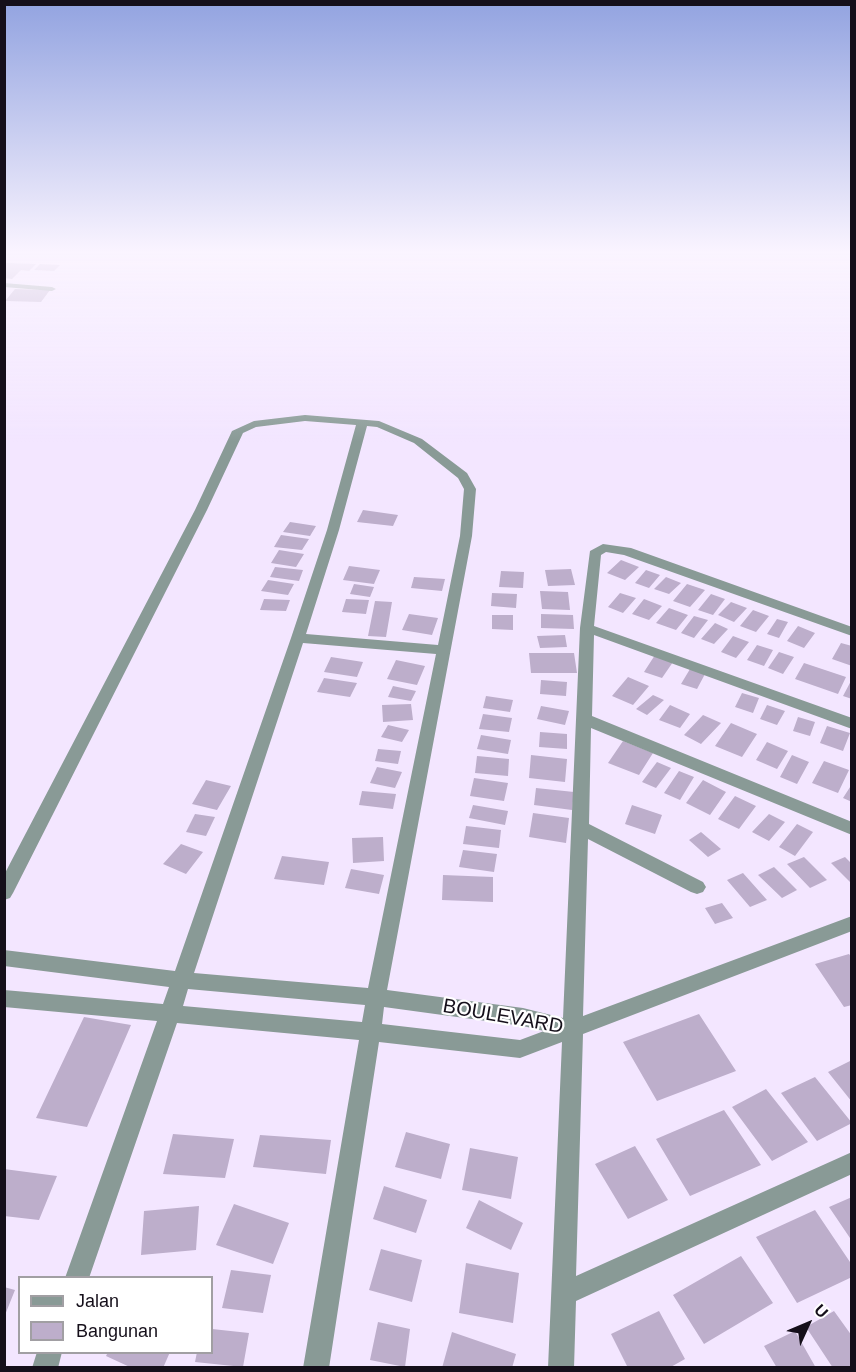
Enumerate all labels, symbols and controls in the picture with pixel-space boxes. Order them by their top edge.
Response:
street label: BOULEVARD [441,995,565,1039]
legend [18,1276,213,1354]
text: Jalan [76,1291,119,1311]
north arrow [778,1294,838,1354]
text: U [811,1301,831,1321]
text: Bangunan [76,1321,158,1341]

